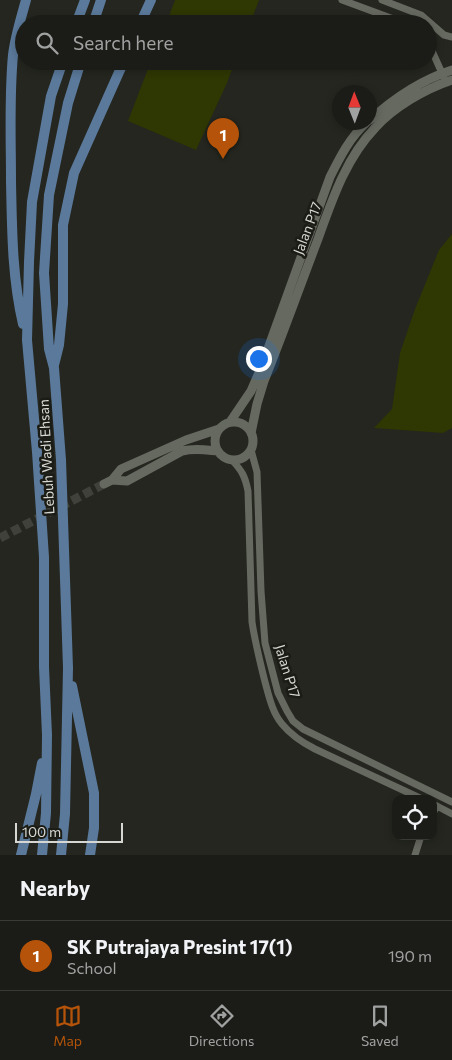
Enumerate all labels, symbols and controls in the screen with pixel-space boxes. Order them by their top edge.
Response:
search box [15,15,437,70]
icon: search [33,29,61,57]
text: Search here [73,31,173,54]
north arrow [332,85,377,130]
pin: 1 [207,118,239,159]
street label: Jalan P17 [289,199,325,257]
your location [246,346,272,372]
street label: Lebuh Wadi Ehsan [34,399,58,515]
street label: Jalan P17 [272,642,304,700]
map controls [392,795,437,840]
button: locate [392,795,437,840]
scale bar [15,820,122,843]
text: 100 m [22,823,61,840]
text: Nearby [20,875,90,900]
text: SK Putrajaya Presint 17(1) [67,935,293,958]
text: 1 [32,946,40,965]
text: 190 m [388,946,432,965]
text: School [67,958,117,977]
tab: Map [53,1002,82,1049]
tab: Directions [189,1002,254,1049]
tab: Saved [361,1002,399,1049]

